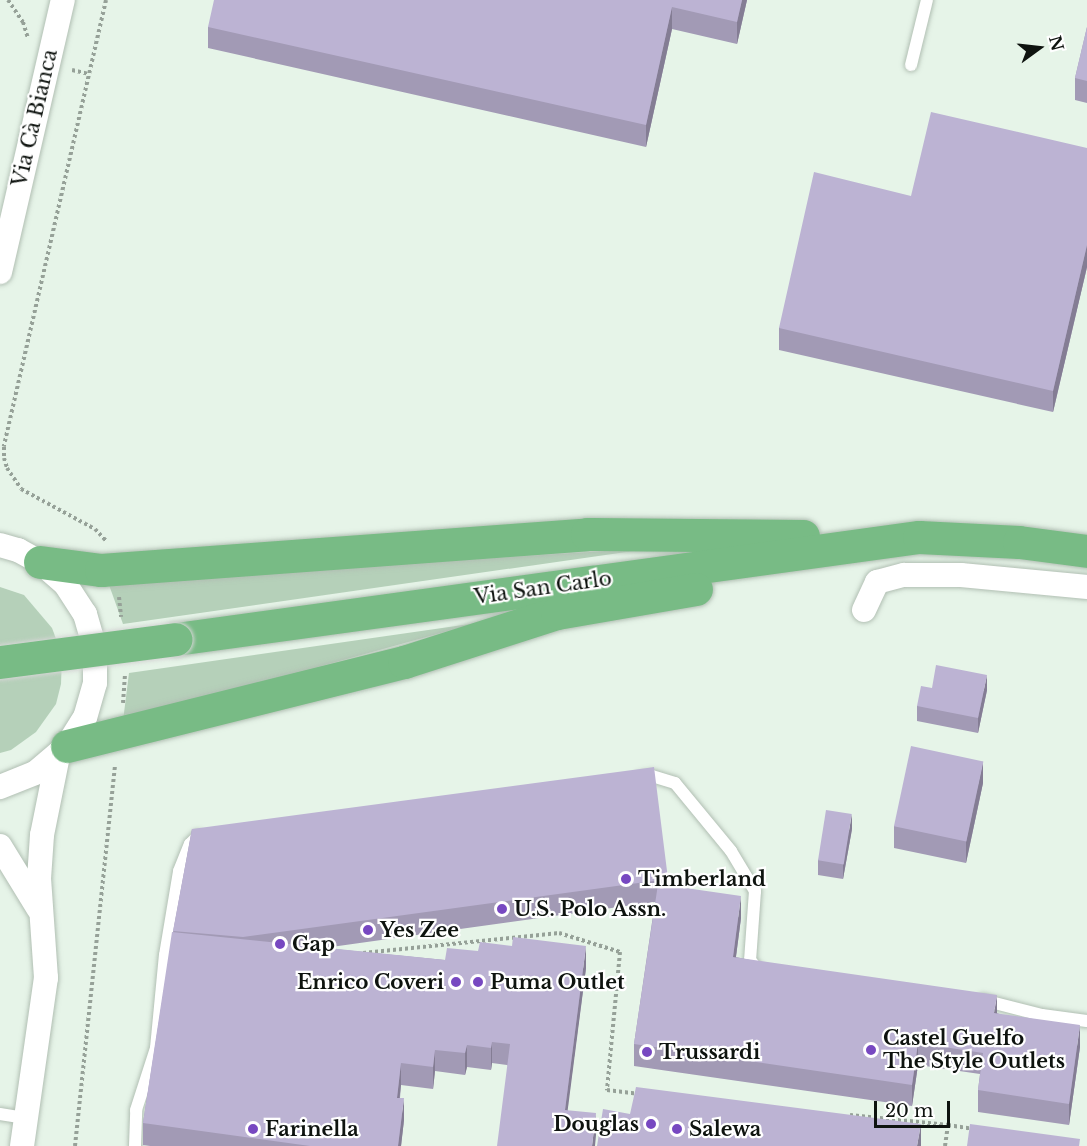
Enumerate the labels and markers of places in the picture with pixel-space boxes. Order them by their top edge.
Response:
place label: Timberland [638,867,766,891]
marker: Timberland [619,872,633,886]
place label: U.S. Polo Assn. [514,897,667,921]
marker: U.S. Polo Assn. [495,902,509,916]
place label: Yes Zee [380,918,459,942]
marker: Yes Zee [361,923,375,937]
place label: Gap [292,932,335,956]
marker: Gap [273,937,287,951]
place label: Enrico Coveri [297,970,444,994]
place label: Puma Outlet [490,970,625,994]
marker: Enrico Coveri [449,975,463,989]
marker: Puma Outlet [471,975,485,989]
place label: Castel Guelfo The Style Outlets [883,1026,1065,1073]
place label: Trussardi [659,1040,760,1064]
marker: Castel Guelfo The Style Outlets [864,1043,878,1057]
marker: Trussardi [640,1045,654,1059]
place label: Douglas [553,1112,639,1136]
place label: Farinella [265,1117,359,1141]
marker: Douglas [644,1117,658,1131]
place label: Salewa [689,1117,761,1141]
marker: Farinella [246,1122,260,1136]
marker: Salewa [670,1122,684,1136]

